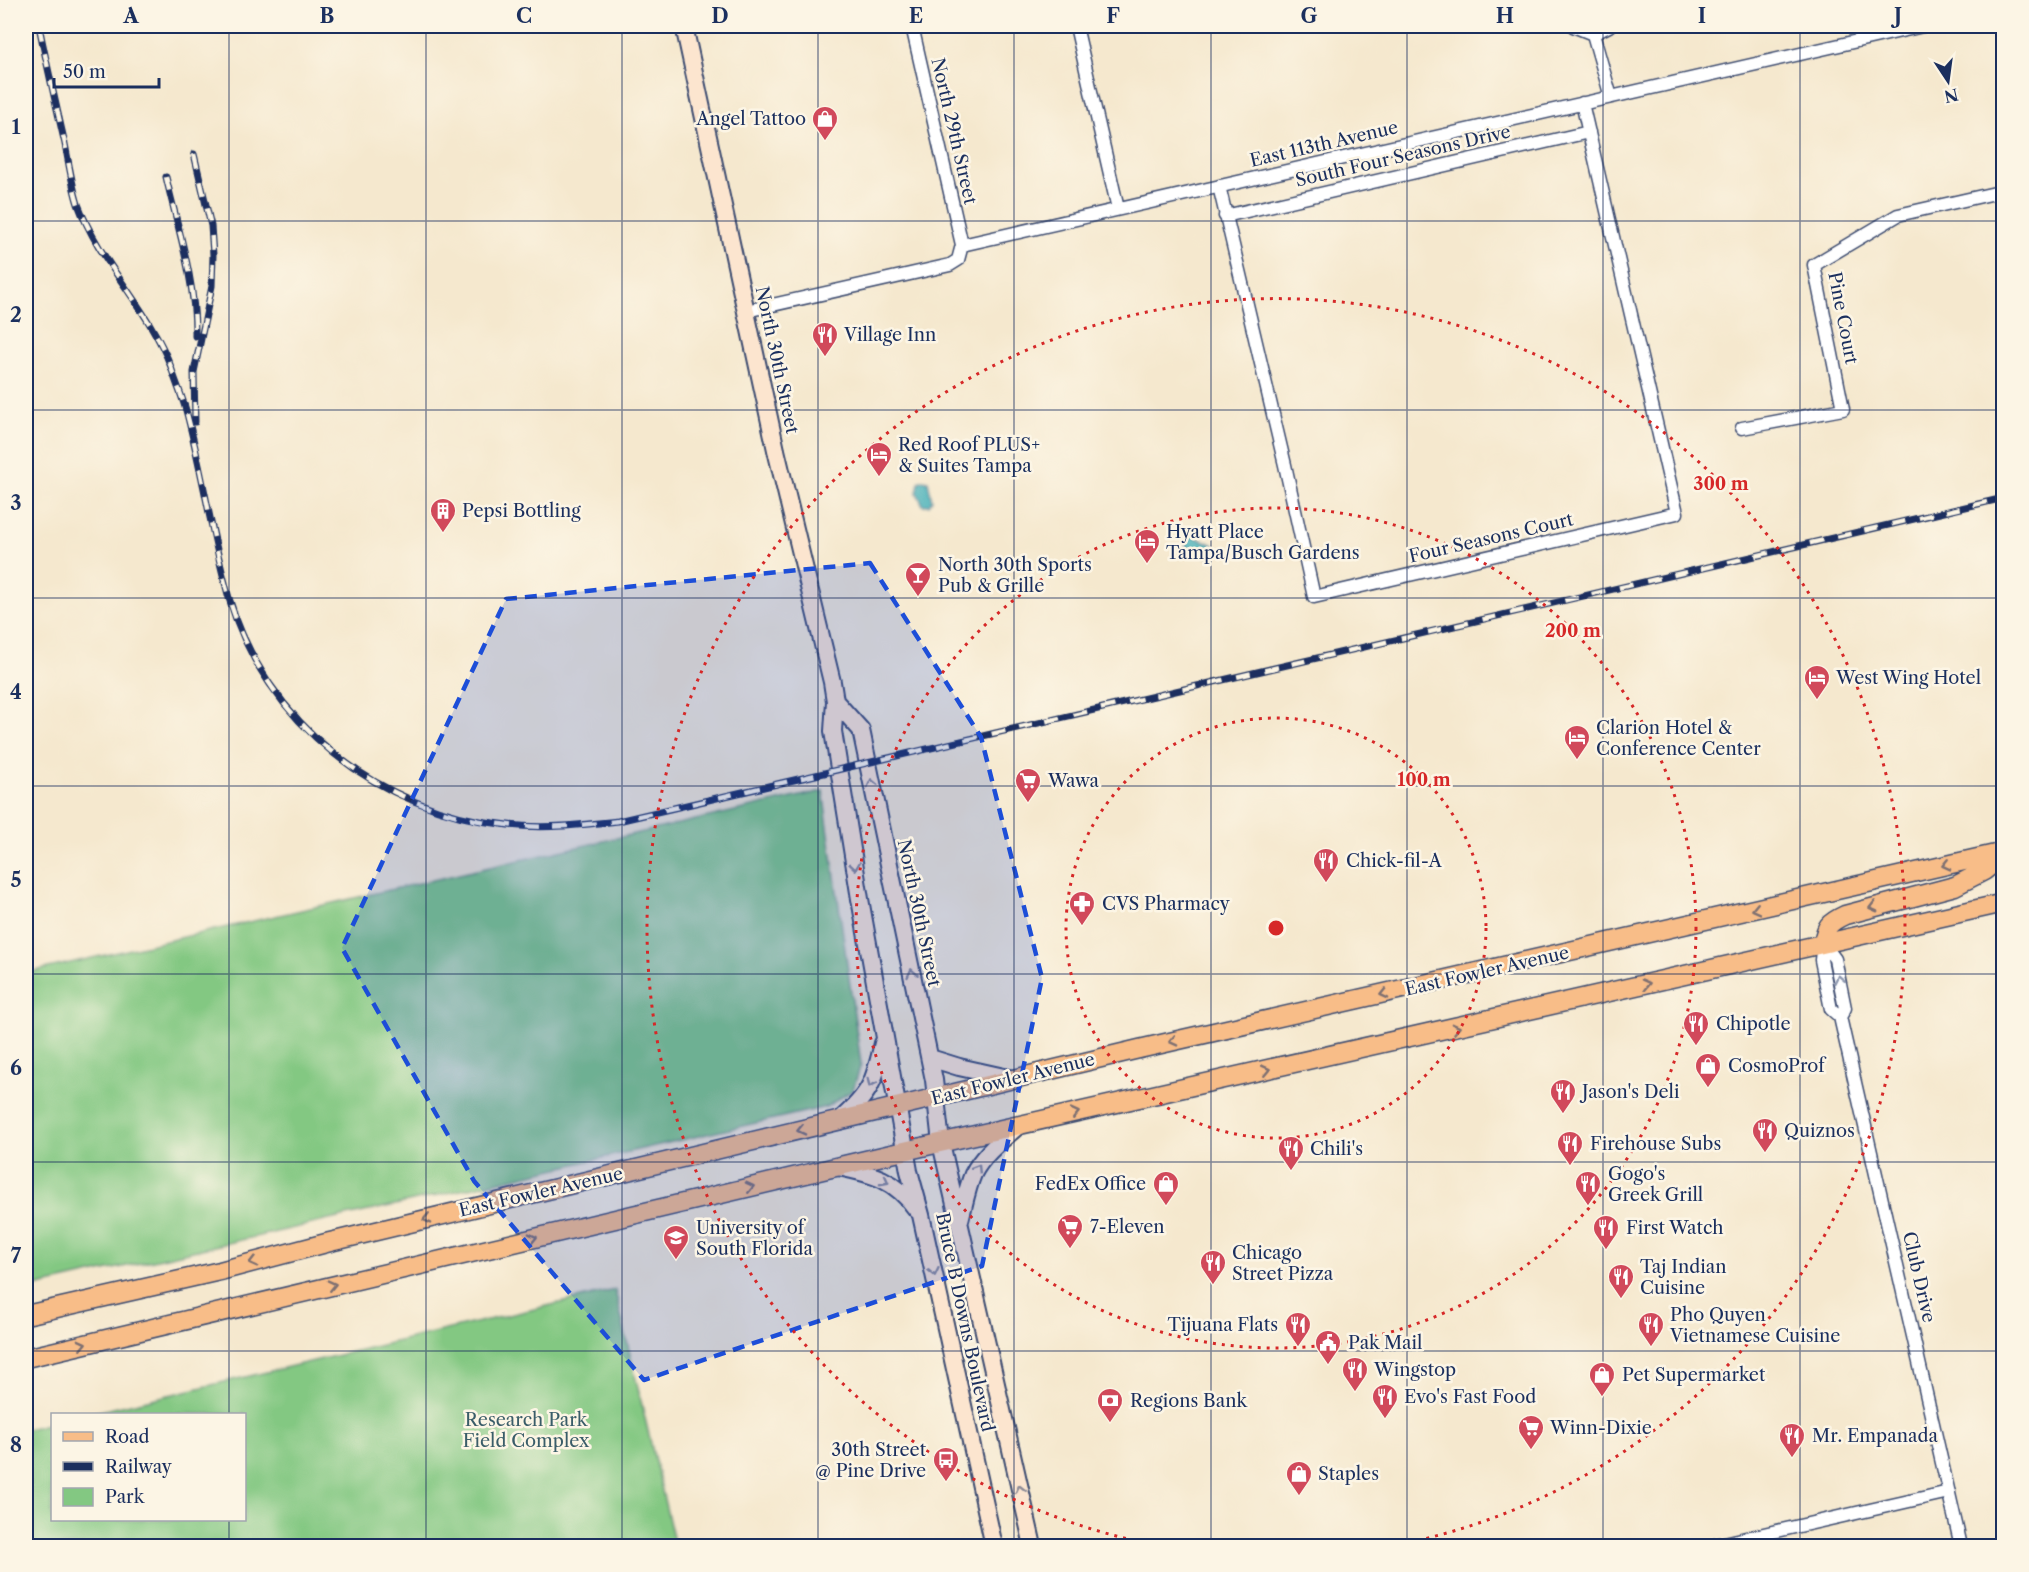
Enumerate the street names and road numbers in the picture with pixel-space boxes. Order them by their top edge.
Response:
street label: North 29th Street [926,56,982,207]
street label: East 113th Avenue [1248,116,1400,172]
street label: South Four Seasons Drive [1293,120,1513,192]
street label: Pine Court [1823,270,1863,367]
street label: North 30th Street [751,284,804,436]
street label: Four Seasons Court [1407,508,1576,568]
street label: North 30th Street [893,837,946,989]
street label: East Fowler Avenue [1403,941,1571,1001]
street label: East Fowler Avenue [929,1048,1097,1110]
street label: East Fowler Avenue [457,1162,625,1222]
street label: Bruce B Downs Boulevard [931,1210,999,1434]
street label: Club Drive [1898,1229,1940,1325]

